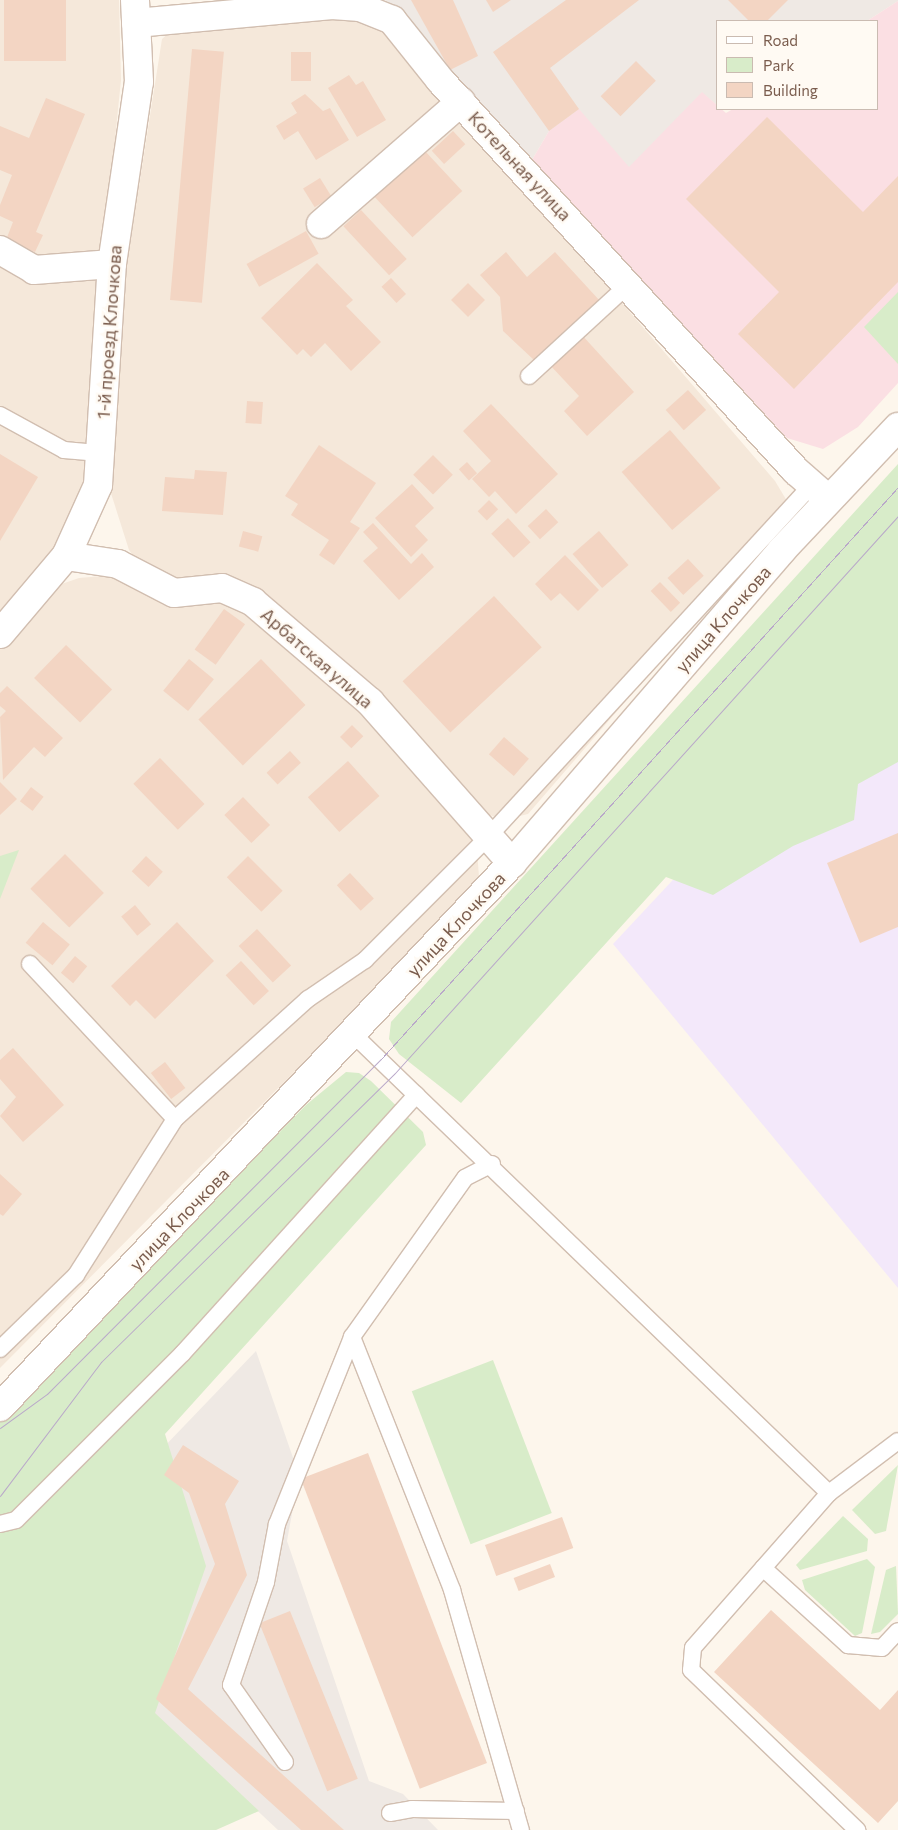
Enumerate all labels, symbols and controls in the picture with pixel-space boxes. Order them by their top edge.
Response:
legend [716,20,878,110]
text: Road [763,31,798,49]
text: Park [763,56,794,74]
text: Building [763,81,818,99]
street label: Котельная улица [464,107,576,225]
street label: 1-й проезд Клочкова [92,244,126,420]
street label: улица Клочкова [671,561,775,677]
street label: Арбатская улица [257,603,377,713]
street label: улица Клочкова [402,868,510,980]
street label: улица Клочкова [125,1163,233,1275]

